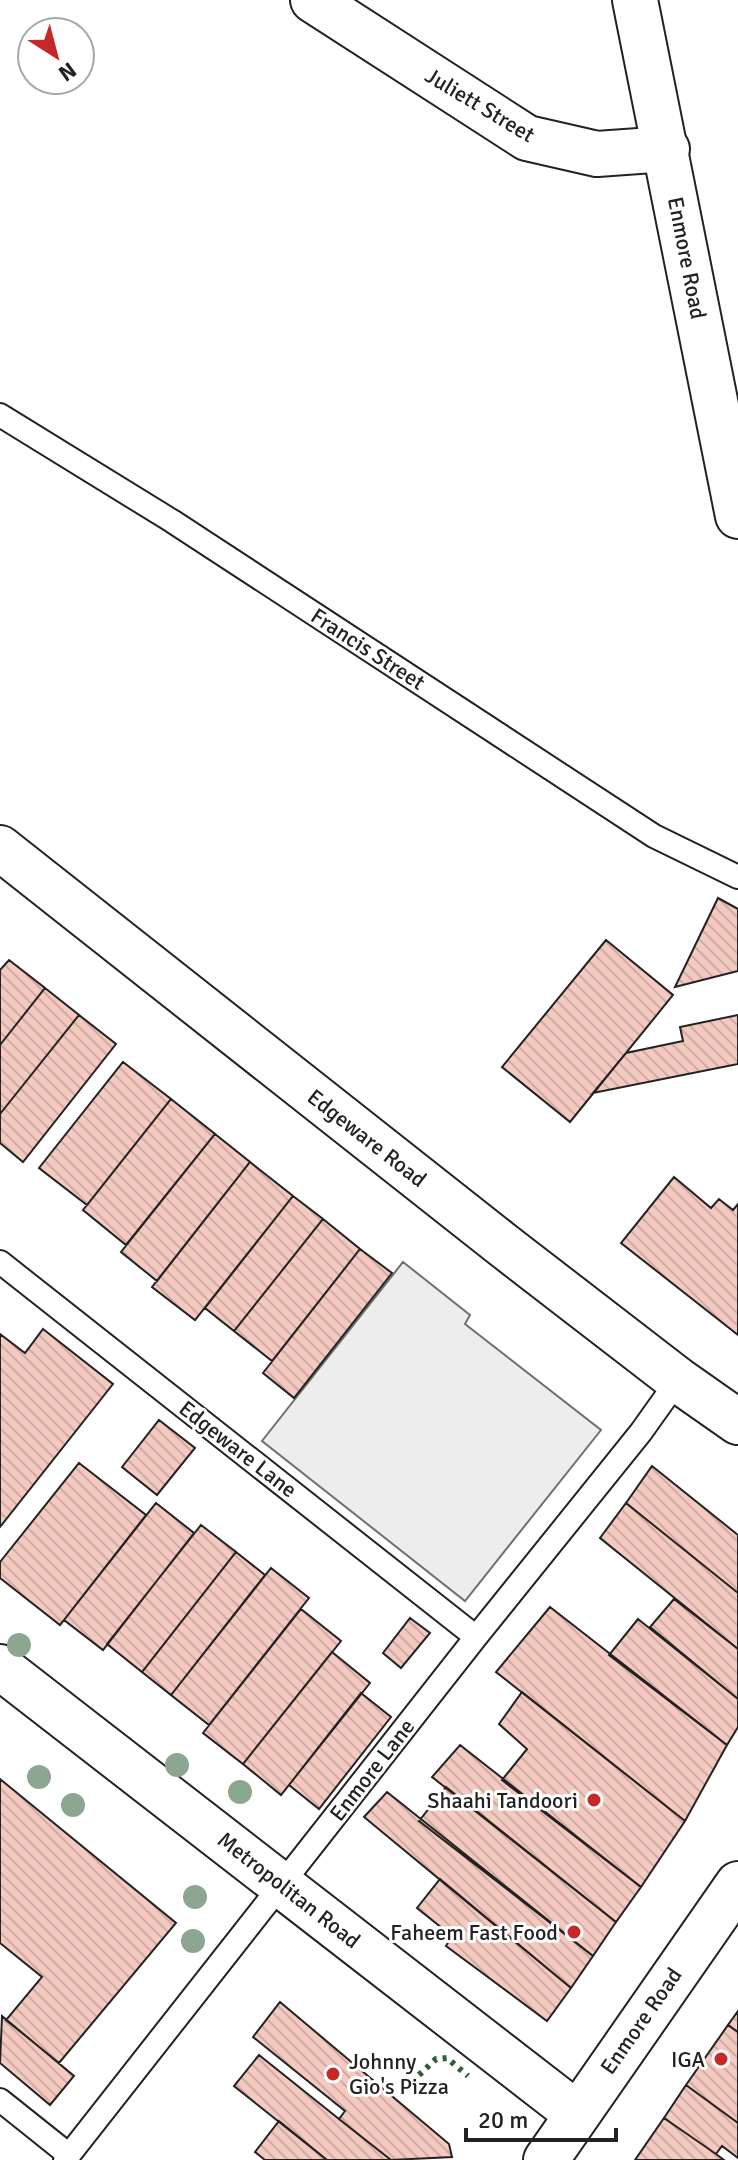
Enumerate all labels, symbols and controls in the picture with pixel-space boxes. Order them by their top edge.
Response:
north arrow [16,16,96,96]
text: N [53,56,82,87]
street label: Juliett Street [420,62,540,148]
street label: Enmore Road [662,195,712,321]
street label: Francis Street [306,602,430,696]
street label: Edgeware Road [302,1083,432,1193]
street label: Edgeware Lane [174,1395,302,1503]
street label: Enmore Lane [324,1713,420,1827]
place label: Shaahi Tandoori [427,1787,578,1814]
marker: Shaahi Tandoori [585,1791,603,1809]
street label: Metropolitan Road [212,1826,366,1954]
place label: Faheem Fast Food [390,1919,558,1946]
marker: Faheem Fast Food [565,1923,583,1941]
street label: Enmore Road [594,1962,688,2080]
place label: IGA [671,2046,706,2073]
place label: Johnny Gio's Pizza [349,2048,449,2100]
marker: IGA [712,2050,730,2068]
marker: Johnny Gio's Pizza [324,2065,342,2083]
scale bar [466,2092,616,2142]
text: 20 m [478,2105,528,2135]

